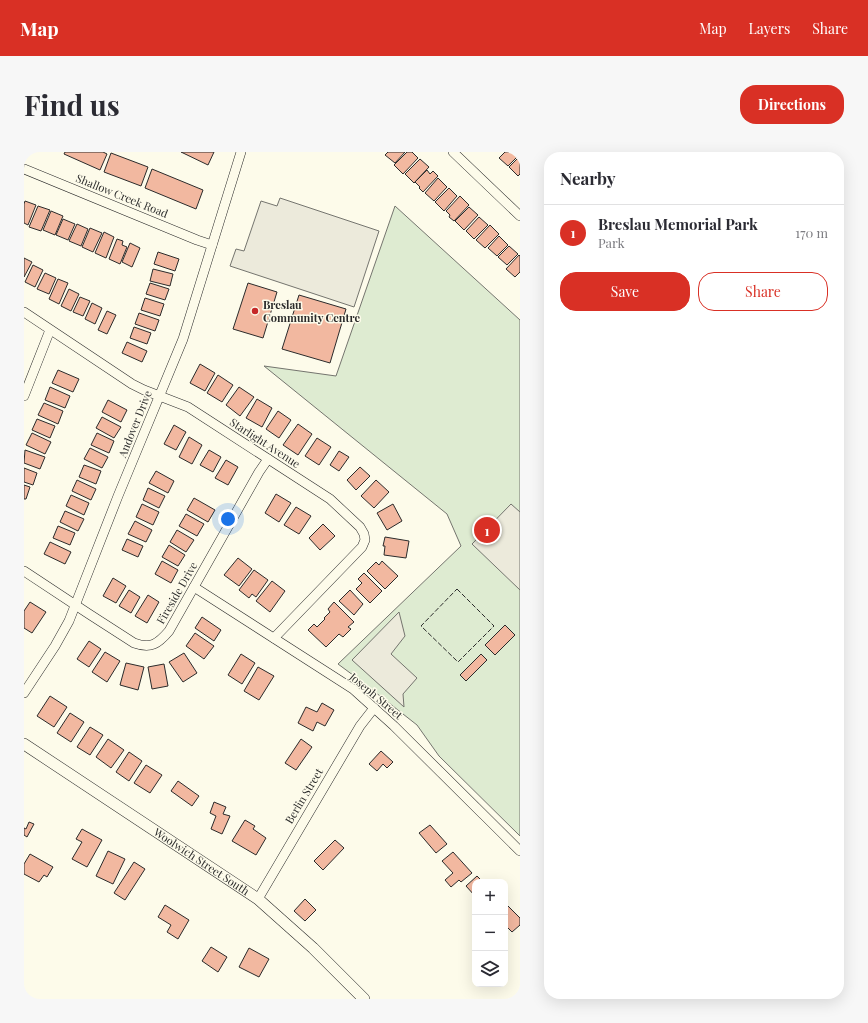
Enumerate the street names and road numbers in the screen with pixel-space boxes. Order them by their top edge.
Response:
street label: Shallow Creek Road [74,170,171,221]
street label: Andover Drive [114,388,155,460]
street label: Starlight Avenue [227,414,304,471]
street label: Fireside Drive [153,559,201,627]
street label: Joseph Street [346,668,406,722]
street label: Berlin Street [281,765,326,826]
street label: Woolwich Street South [150,824,253,899]

